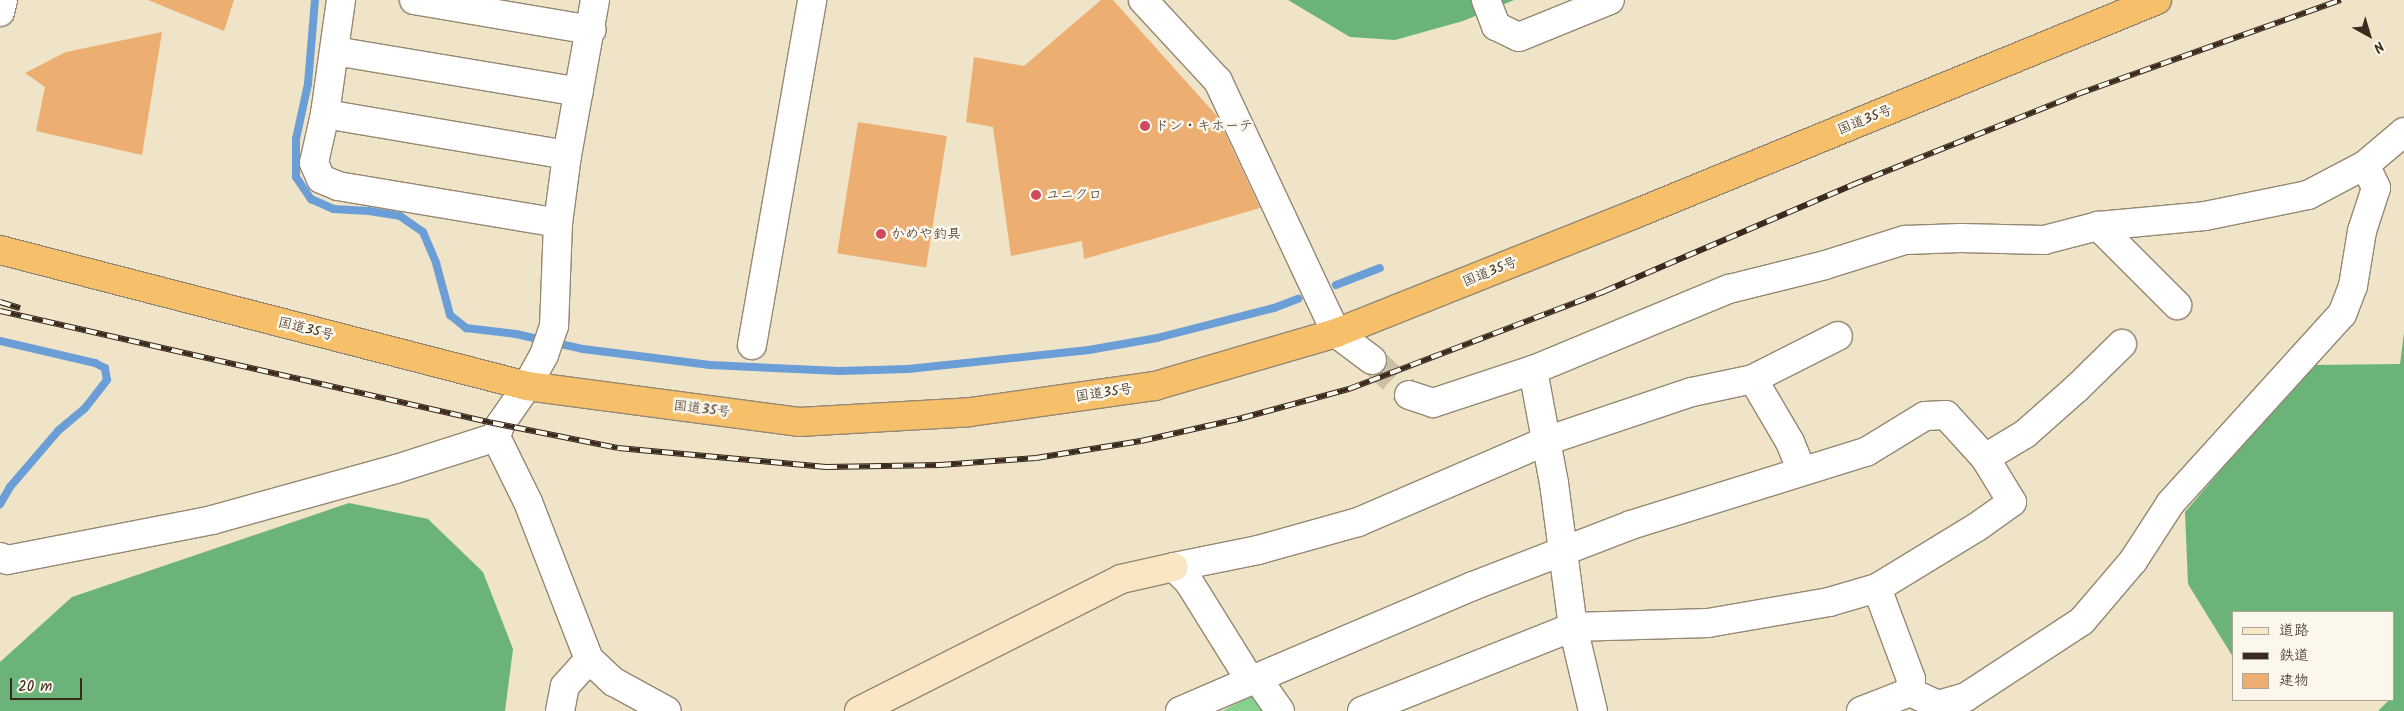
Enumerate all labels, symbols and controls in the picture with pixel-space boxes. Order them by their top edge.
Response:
north arrow [2344,10,2394,60]
text: N [2368,35,2389,58]
street label: 国道35号 [1835,101,1895,139]
place label: ドン・キホーテ [1155,118,1253,134]
marker: ドン・キホーテ [1139,120,1151,132]
place label: ユニクロ [1046,187,1102,203]
marker: ユニクロ [1030,189,1042,201]
place label: かめや釣具 [891,226,961,242]
marker: かめや釣具 [875,228,887,240]
street label: 国道35号 [1460,253,1520,291]
street label: 国道35号 [276,314,336,344]
street label: 国道35号 [1074,381,1134,405]
street label: 国道35号 [672,397,732,421]
legend [2232,611,2394,701]
text: 道路 [2279,619,2309,643]
text: 鉄道 [2279,644,2309,668]
scale bar [12,668,85,700]
text: 建物 [2279,669,2309,693]
text: 20 m [18,675,52,699]

